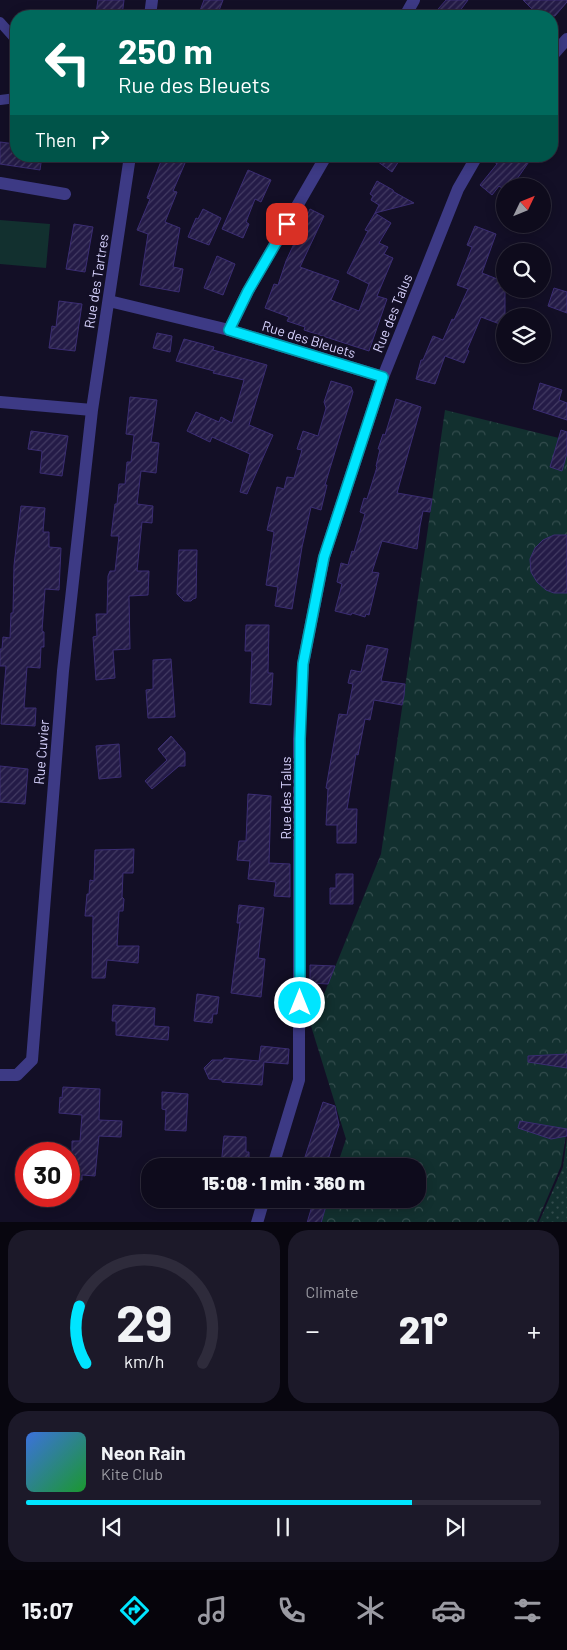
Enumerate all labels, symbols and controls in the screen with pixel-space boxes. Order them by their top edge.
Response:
text: 250 m [118,29,213,71]
icon: left [35,30,100,95]
text: Rue des Bleuets [118,71,270,97]
icon: right [86,125,114,153]
text: Then [35,128,76,151]
north arrow [496,178,551,232]
map controls [496,178,551,363]
pin [266,203,308,245]
icon: arrive [273,210,301,238]
street label: Rue des Tartres [80,232,112,329]
button: search [496,243,551,298]
street label: Rue des Talus [369,271,416,355]
button: layers [496,308,551,363]
street label: Rue des Bleuets [260,317,358,361]
street label: Rue Cuvier [30,719,52,785]
street label: Rue des Talus [277,756,294,840]
position arrow [273,976,325,1028]
speed limit sign: 30 [15,1142,80,1207]
text: 15:08 · 1 min · 360 m [202,1171,365,1194]
text: Climate [306,1282,358,1301]
text: 29 [115,1290,172,1352]
text: 21° [399,1306,448,1352]
text: − [306,1313,320,1347]
text: + [527,1313,541,1347]
text: km/h [124,1350,164,1372]
text: Neon Rain [101,1441,186,1464]
text: Kite Club [101,1464,163,1483]
icon: previous [98,1513,126,1541]
icon: pause [269,1513,297,1541]
icon: next [441,1513,469,1541]
icon: directions [117,1593,152,1628]
icon: music [195,1593,230,1628]
icon: phone [274,1593,309,1628]
icon: climate [353,1593,388,1628]
icon: car [431,1593,466,1628]
icon: filters [510,1593,545,1628]
text: 15:07 [22,1597,73,1623]

